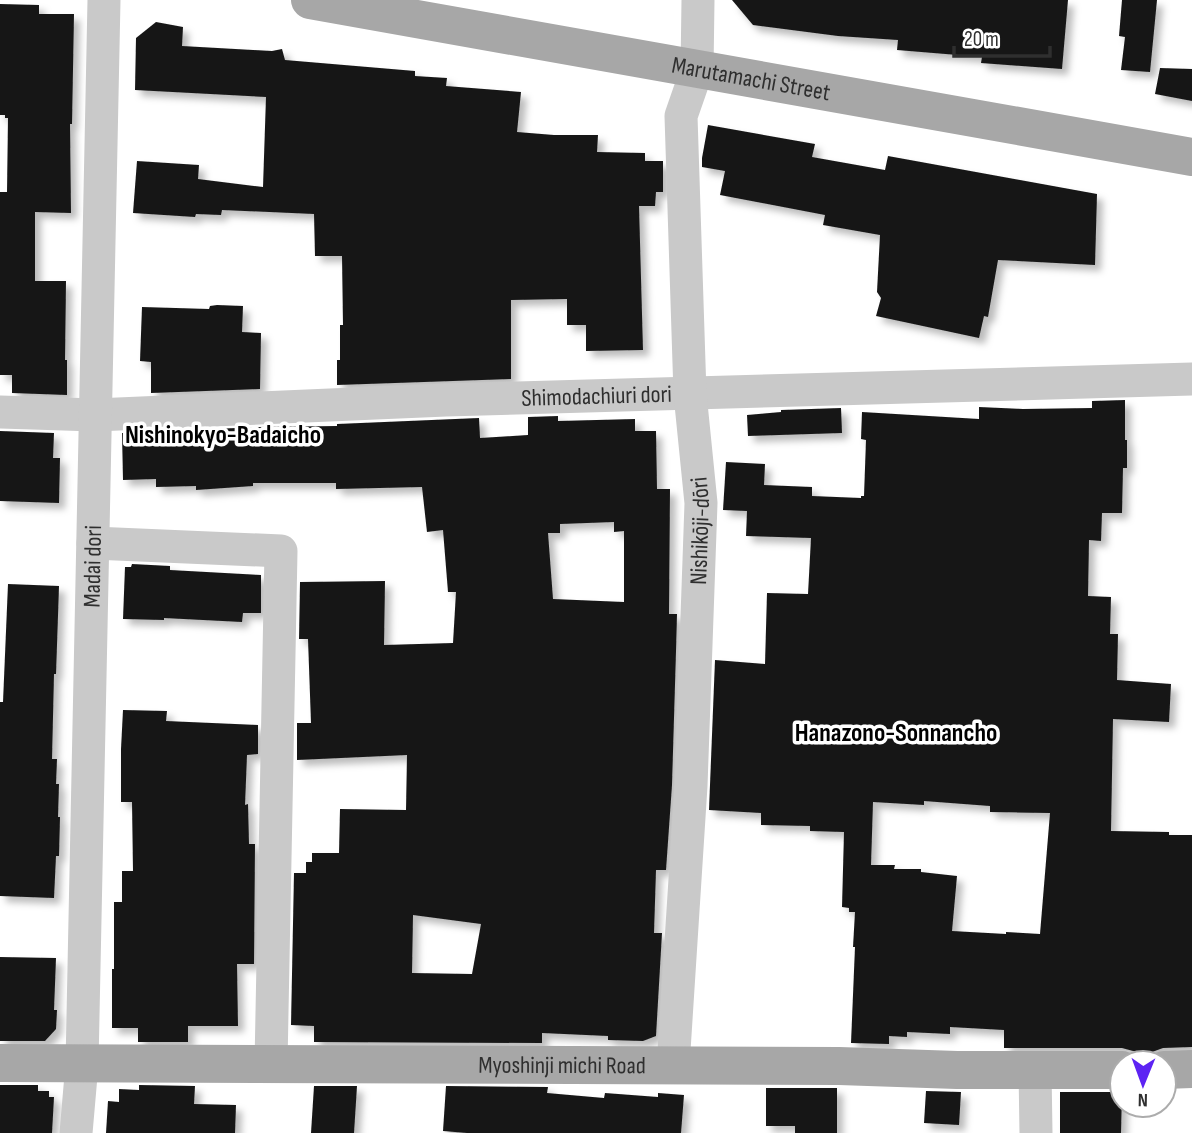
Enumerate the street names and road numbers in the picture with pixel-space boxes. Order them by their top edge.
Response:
street label: Marutamachi Street [670,50,833,107]
street label: Shimodachiuri dori [521,379,672,412]
street label: Nishikōji-dōri [684,476,716,585]
street label: Madai dori [77,525,108,608]
street label: Myoshinji michi Road [478,1050,646,1080]

